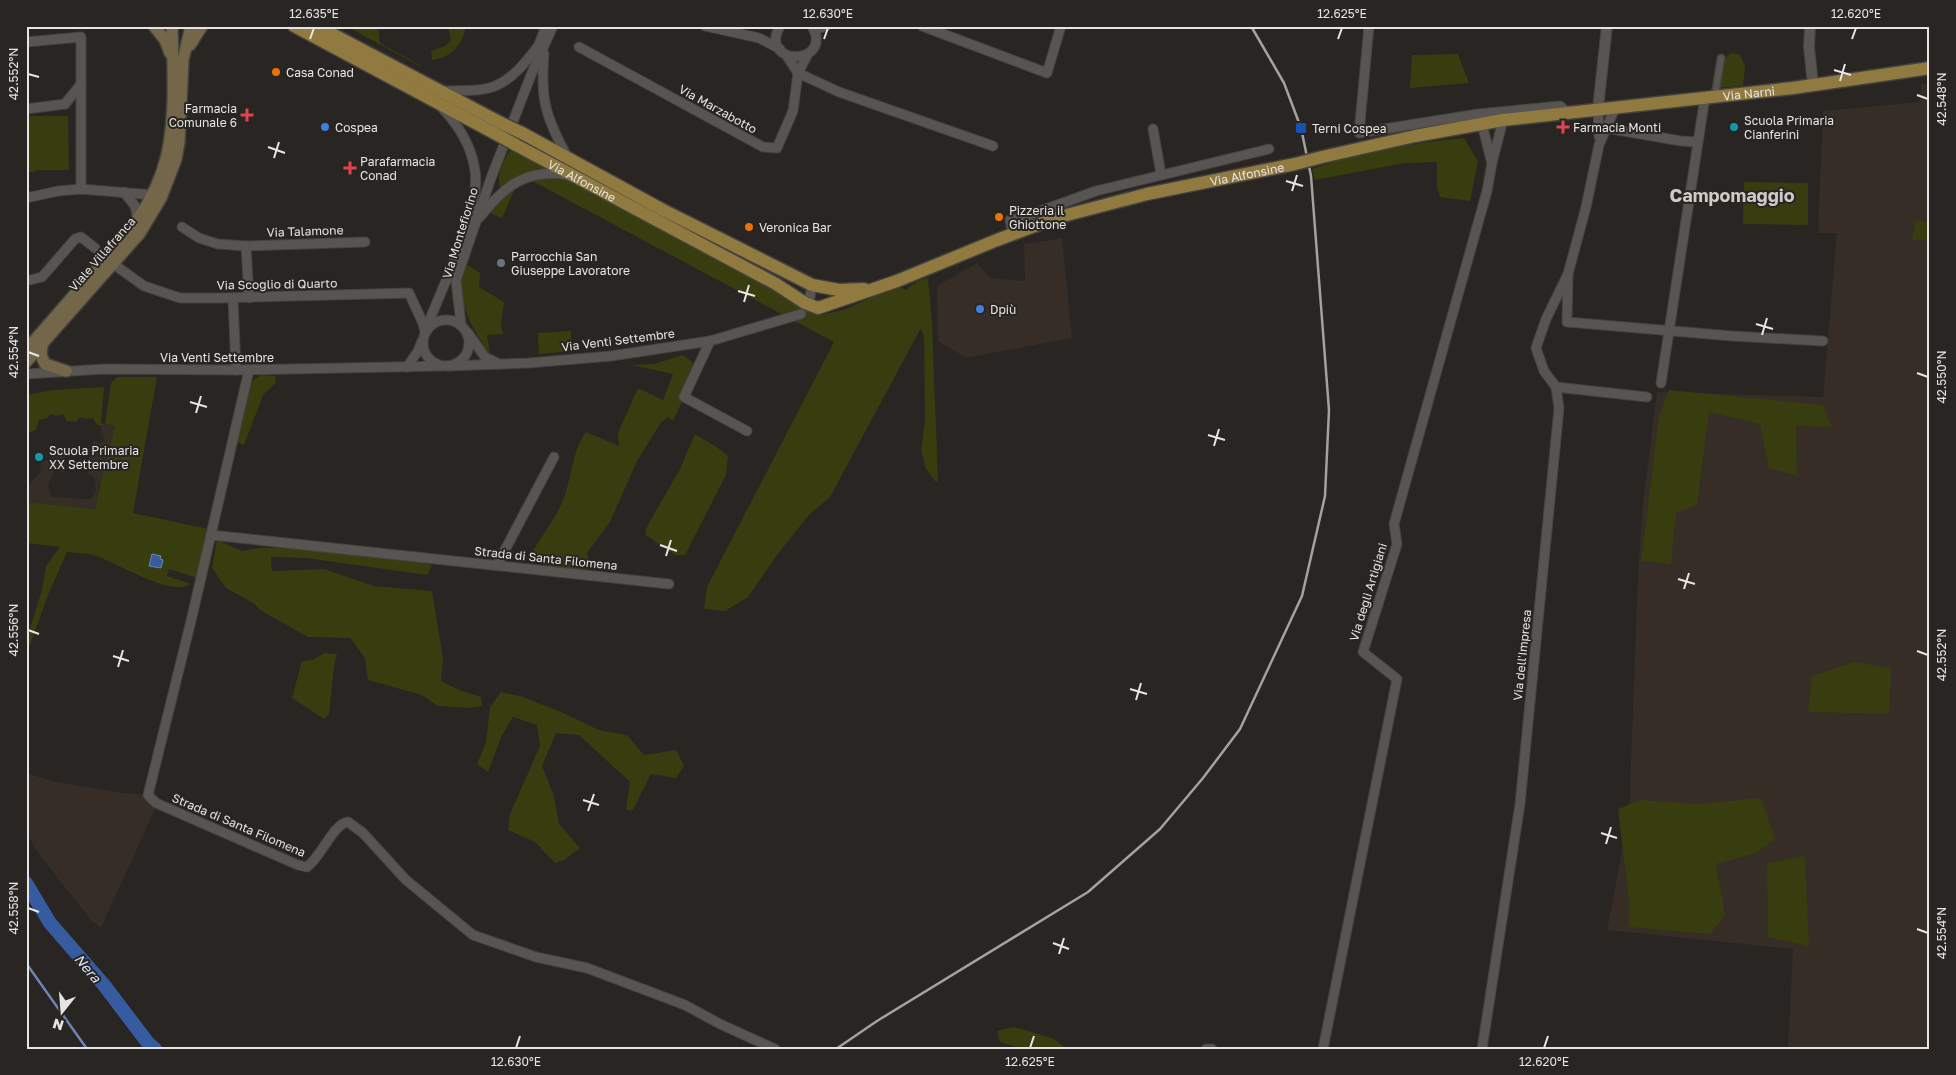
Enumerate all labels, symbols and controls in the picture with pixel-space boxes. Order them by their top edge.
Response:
text: 12.635°E [289,6,339,21]
text: 12.630°E [803,6,853,21]
text: 12.625°E [1317,6,1367,21]
text: 12.620°E [1831,6,1881,21]
text: 42.552°N [6,48,21,100]
place label: Casa Conad [286,65,354,80]
marker: Casa Conad [270,66,282,78]
text: 42.548°N [1934,72,1949,126]
street label: Via Marzabotto [676,81,760,137]
street label: Via Narni [1722,83,1776,103]
place label: Farmacia Comunale 6 [169,101,237,130]
marker: Farmacia Comunale 6 [241,109,253,121]
place label: Scuola Primaria Cianferini [1744,113,1834,142]
place label: Cospea [335,120,378,135]
place label: Farmacia Monti [1573,120,1661,135]
marker: Cospea [319,121,331,133]
marker: Terni Cospea [1294,121,1308,135]
place label: Terni Cospea [1312,121,1386,136]
marker: Farmacia Monti [1557,121,1569,133]
marker: Scuola Primaria Cianferini [1728,121,1740,133]
place label: Parafarmacia Conad [360,154,435,183]
street label: Via Alfonsine [545,156,619,205]
street label: Via Alfonsine [1209,159,1285,189]
marker: Parafarmacia Conad [344,162,356,174]
district label: Campomaggio [1670,184,1795,206]
street label: Via Montefiorino [439,186,481,280]
place label: Pizzeria il Ghiottone [1009,203,1066,232]
marker: Pizzeria il Ghiottone [993,211,1005,223]
street label: Viale Villafranca [66,214,138,294]
place label: Veronica Bar [759,220,832,235]
marker: Veronica Bar [743,221,755,233]
street label: Via Talamone [266,222,344,240]
place label: Parrocchia San Giuseppe Lavoratore [511,249,630,278]
marker: Parrocchia San Giuseppe Lavoratore [495,257,507,269]
street label: Via Scoglio di Quarto [217,275,337,293]
place label: Dpiù [990,302,1016,317]
marker: Dpiù [974,303,986,315]
text: 42.554°N [6,326,21,378]
street label: Via Venti Settembre [560,326,676,354]
street label: Via Venti Settembre [160,350,274,365]
text: 42.550°N [1934,350,1949,404]
place label: Scuola Primaria XX Settembre [49,443,139,472]
marker: Scuola Primaria XX Settembre [33,451,45,463]
street label: Via degli Artigiani [1346,541,1390,643]
street label: Strada di Santa Filomena [474,543,618,573]
text: 42.556°N [6,604,21,656]
street label: Via dell'Impresa [1510,609,1534,701]
text: 42.552°N [1934,629,1949,681]
street label: Strada di Santa Filomena [170,790,308,860]
text: 42.558°N [6,882,21,934]
text: 42.554°N [1934,907,1949,959]
water label: Nera [71,950,105,987]
north arrow [38,988,88,1038]
text: N [50,1015,66,1035]
text: 12.630°E [491,1054,541,1069]
text: 12.625°E [1005,1054,1055,1069]
text: 12.620°E [1519,1054,1569,1069]

